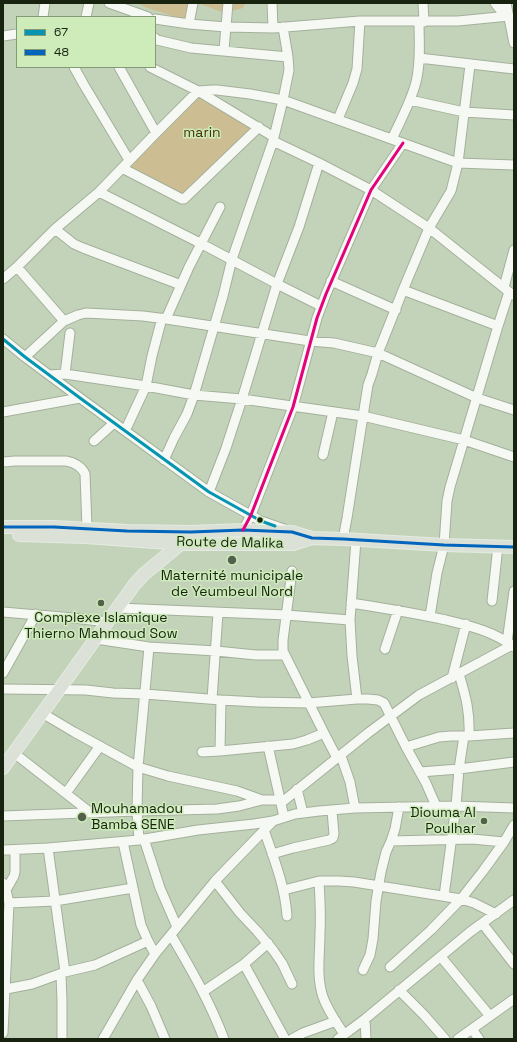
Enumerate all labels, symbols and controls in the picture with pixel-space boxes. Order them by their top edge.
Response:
legend [16,16,156,68]
text: 67 [54,24,68,40]
text: 48 [54,44,69,60]
park label: marin [183,125,221,141]
unlabelled marker [255,515,265,525]
street label: Route de Malika [176,534,284,552]
marker: Maternité municipale de Yeumbeul Nord [226,554,238,566]
place label: Maternité municipale de Yeumbeul Nord [161,568,303,600]
marker: Complexe Islamique Thierno Mahmoud Sow [96,598,106,608]
place label: Complexe Islamique Thierno Mahmoud Sow [24,610,178,642]
place label: Mouhamadou Bamba SENE [91,801,183,834]
place label: Diouma Al Poulhar [410,805,476,838]
marker: Mouhamadou Bamba SENE [76,811,88,823]
marker: Diouma Al Poulhar [479,816,489,826]

